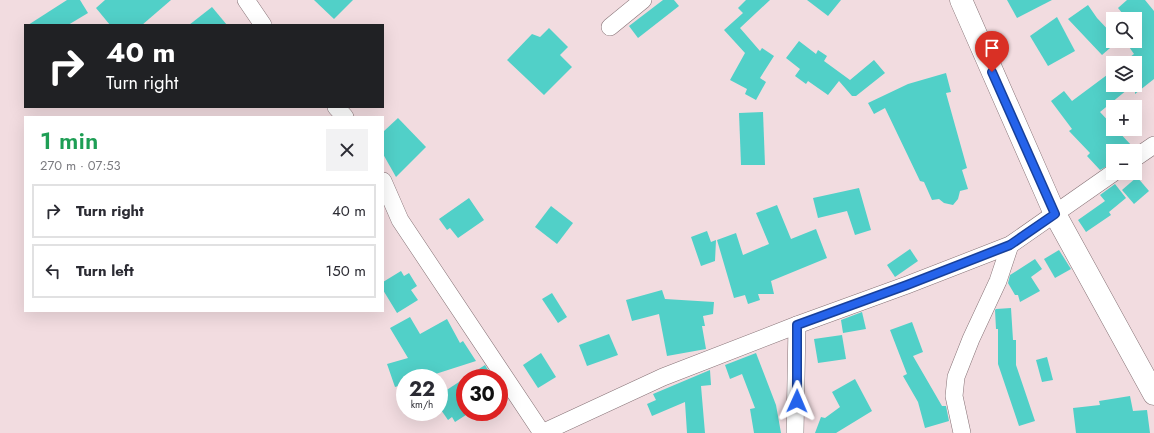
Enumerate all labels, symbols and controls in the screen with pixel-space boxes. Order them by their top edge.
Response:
map controls [1106,12,1142,180]
button: search [1106,12,1142,48]
pin [975,31,1009,72]
text: 40 m [106,32,175,73]
icon: arrive [981,37,1003,59]
icon: right [40,40,92,92]
button: layers [1106,56,1142,92]
text: Turn right [106,70,178,96]
button: + [1106,100,1142,136]
text: 1 min [40,123,98,158]
button: close [326,129,368,171]
button: − [1106,144,1142,180]
text: 270 m · 07:53 [40,156,121,175]
icon: right [42,200,64,222]
text: Turn right [76,200,144,222]
text: 40 m [332,200,366,222]
icon: left [42,260,64,282]
text: Turn left [76,260,134,282]
text: 150 m [326,260,366,282]
speed limit sign: 30 [456,369,508,421]
text: 22 [409,375,435,404]
position arrow [776,380,818,422]
text: km/h [411,397,433,412]

